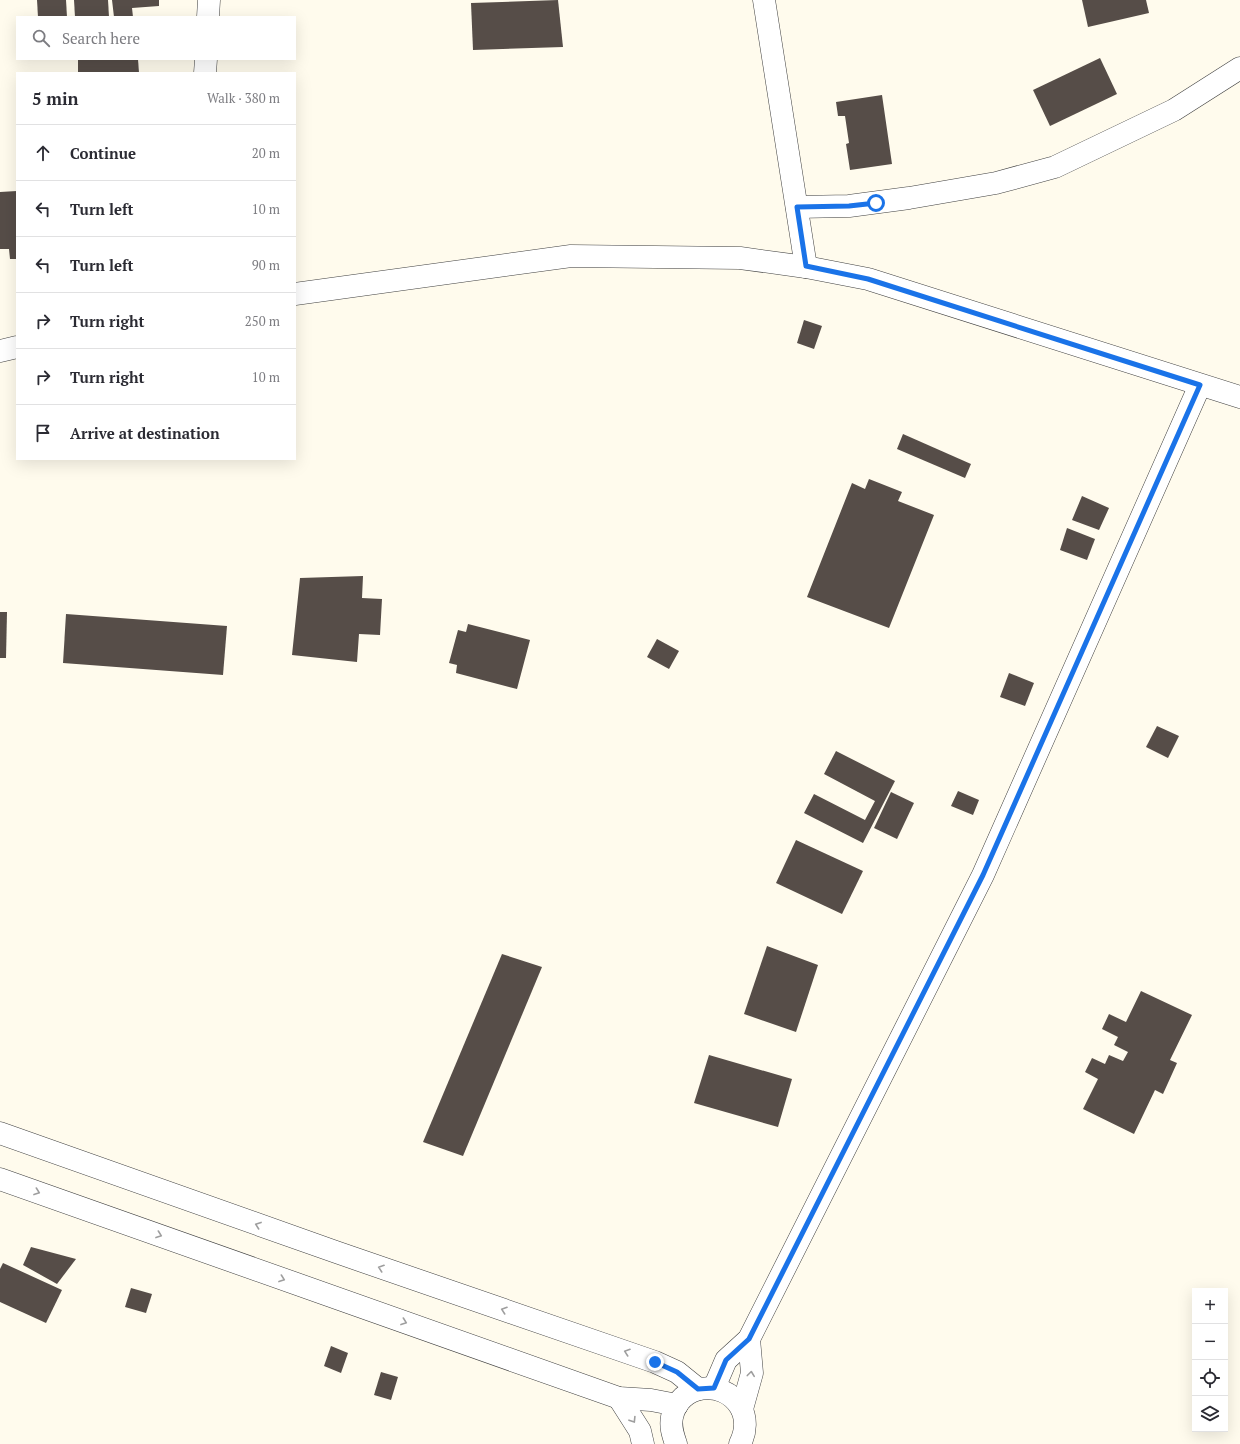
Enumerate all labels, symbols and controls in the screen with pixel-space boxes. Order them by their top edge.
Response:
search box [16,16,296,60]
icon: search [30,27,52,49]
text: Search here [62,28,140,48]
text: 5 min [32,87,79,110]
text: Walk · 380 m [207,89,280,107]
icon: ahead [32,142,54,164]
text: Continue [70,143,136,163]
text: 20 m [252,144,280,162]
route start [867,194,885,212]
icon: left [32,198,54,220]
text: Turn left [70,199,134,219]
text: 10 m [252,200,280,218]
icon: left [32,254,54,276]
text: Turn left [70,255,134,275]
text: 90 m [252,256,280,274]
icon: right [32,310,54,332]
text: Turn right [70,311,145,331]
text: 250 m [245,312,280,330]
icon: right [32,366,54,388]
text: Turn right [70,367,145,387]
text: 10 m [252,368,280,386]
icon: arrive [32,422,54,444]
text: Arrive at destination [70,423,220,443]
one-way arrow [33,1187,40,1195]
one-way arrow [255,1221,262,1230]
one-way arrow [156,1231,163,1239]
one-way arrow [378,1264,385,1273]
one-way arrow [278,1274,285,1282]
map controls [1192,1288,1228,1432]
button: + [1192,1288,1228,1324]
one-way arrow [501,1306,508,1315]
one-way arrow [401,1317,408,1326]
button: − [1192,1324,1228,1360]
one-way arrow [624,1348,631,1357]
route end [646,1353,664,1371]
button: locate [1192,1360,1228,1396]
one-way arrow [746,1371,755,1378]
button: layers [1192,1396,1228,1432]
one-way arrow [628,1416,636,1423]

